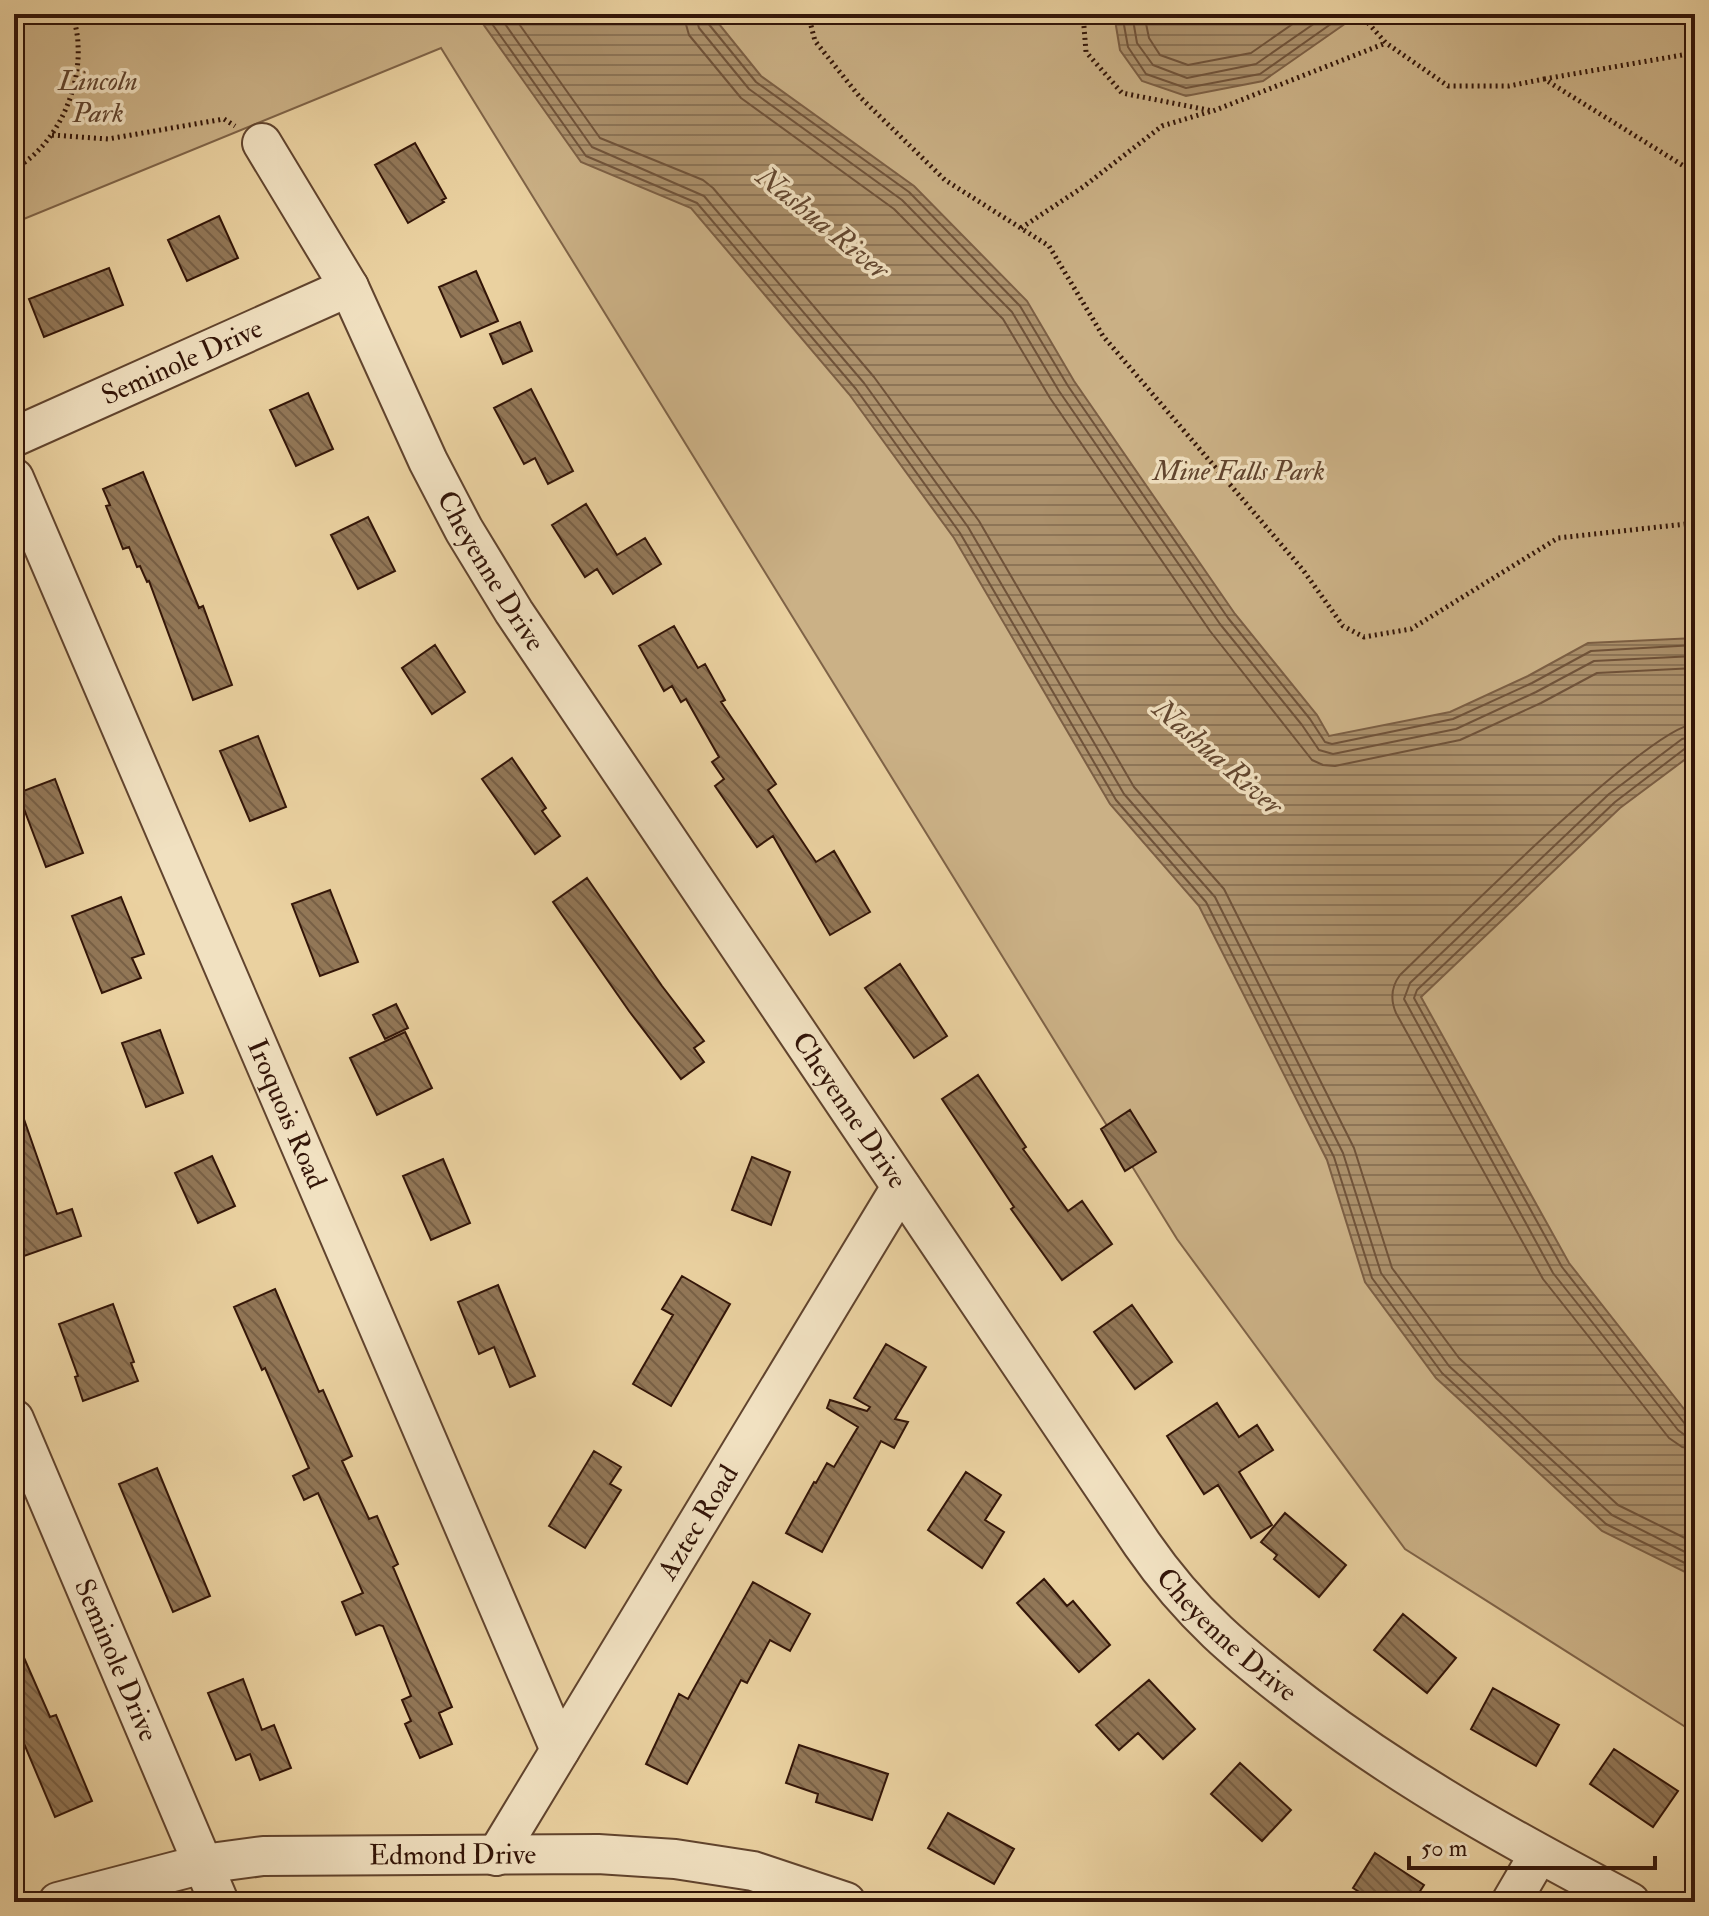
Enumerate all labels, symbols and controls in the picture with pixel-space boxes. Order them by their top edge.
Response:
park label: Lincoln Park [57,64,138,131]
water label: Nashua River [748,157,898,289]
street label: Seminole Drive [96,310,268,413]
park label: Mine Falls Park [1151,454,1325,489]
street label: Cheyenne Drive [429,485,553,658]
water label: Nashua River [1144,689,1292,825]
street label: Cheyenne Drive [785,1025,915,1195]
street label: Iroquois Road [239,1034,335,1194]
street label: Aztec Road [649,1458,746,1587]
street label: Cheyenne Drive [1149,1561,1305,1710]
street label: Seminole Drive [66,1574,166,1747]
scale bar [1409,1820,1655,1870]
text: 50 m [1421,1833,1468,1864]
street label: Edmond Drive [369,1837,537,1873]

